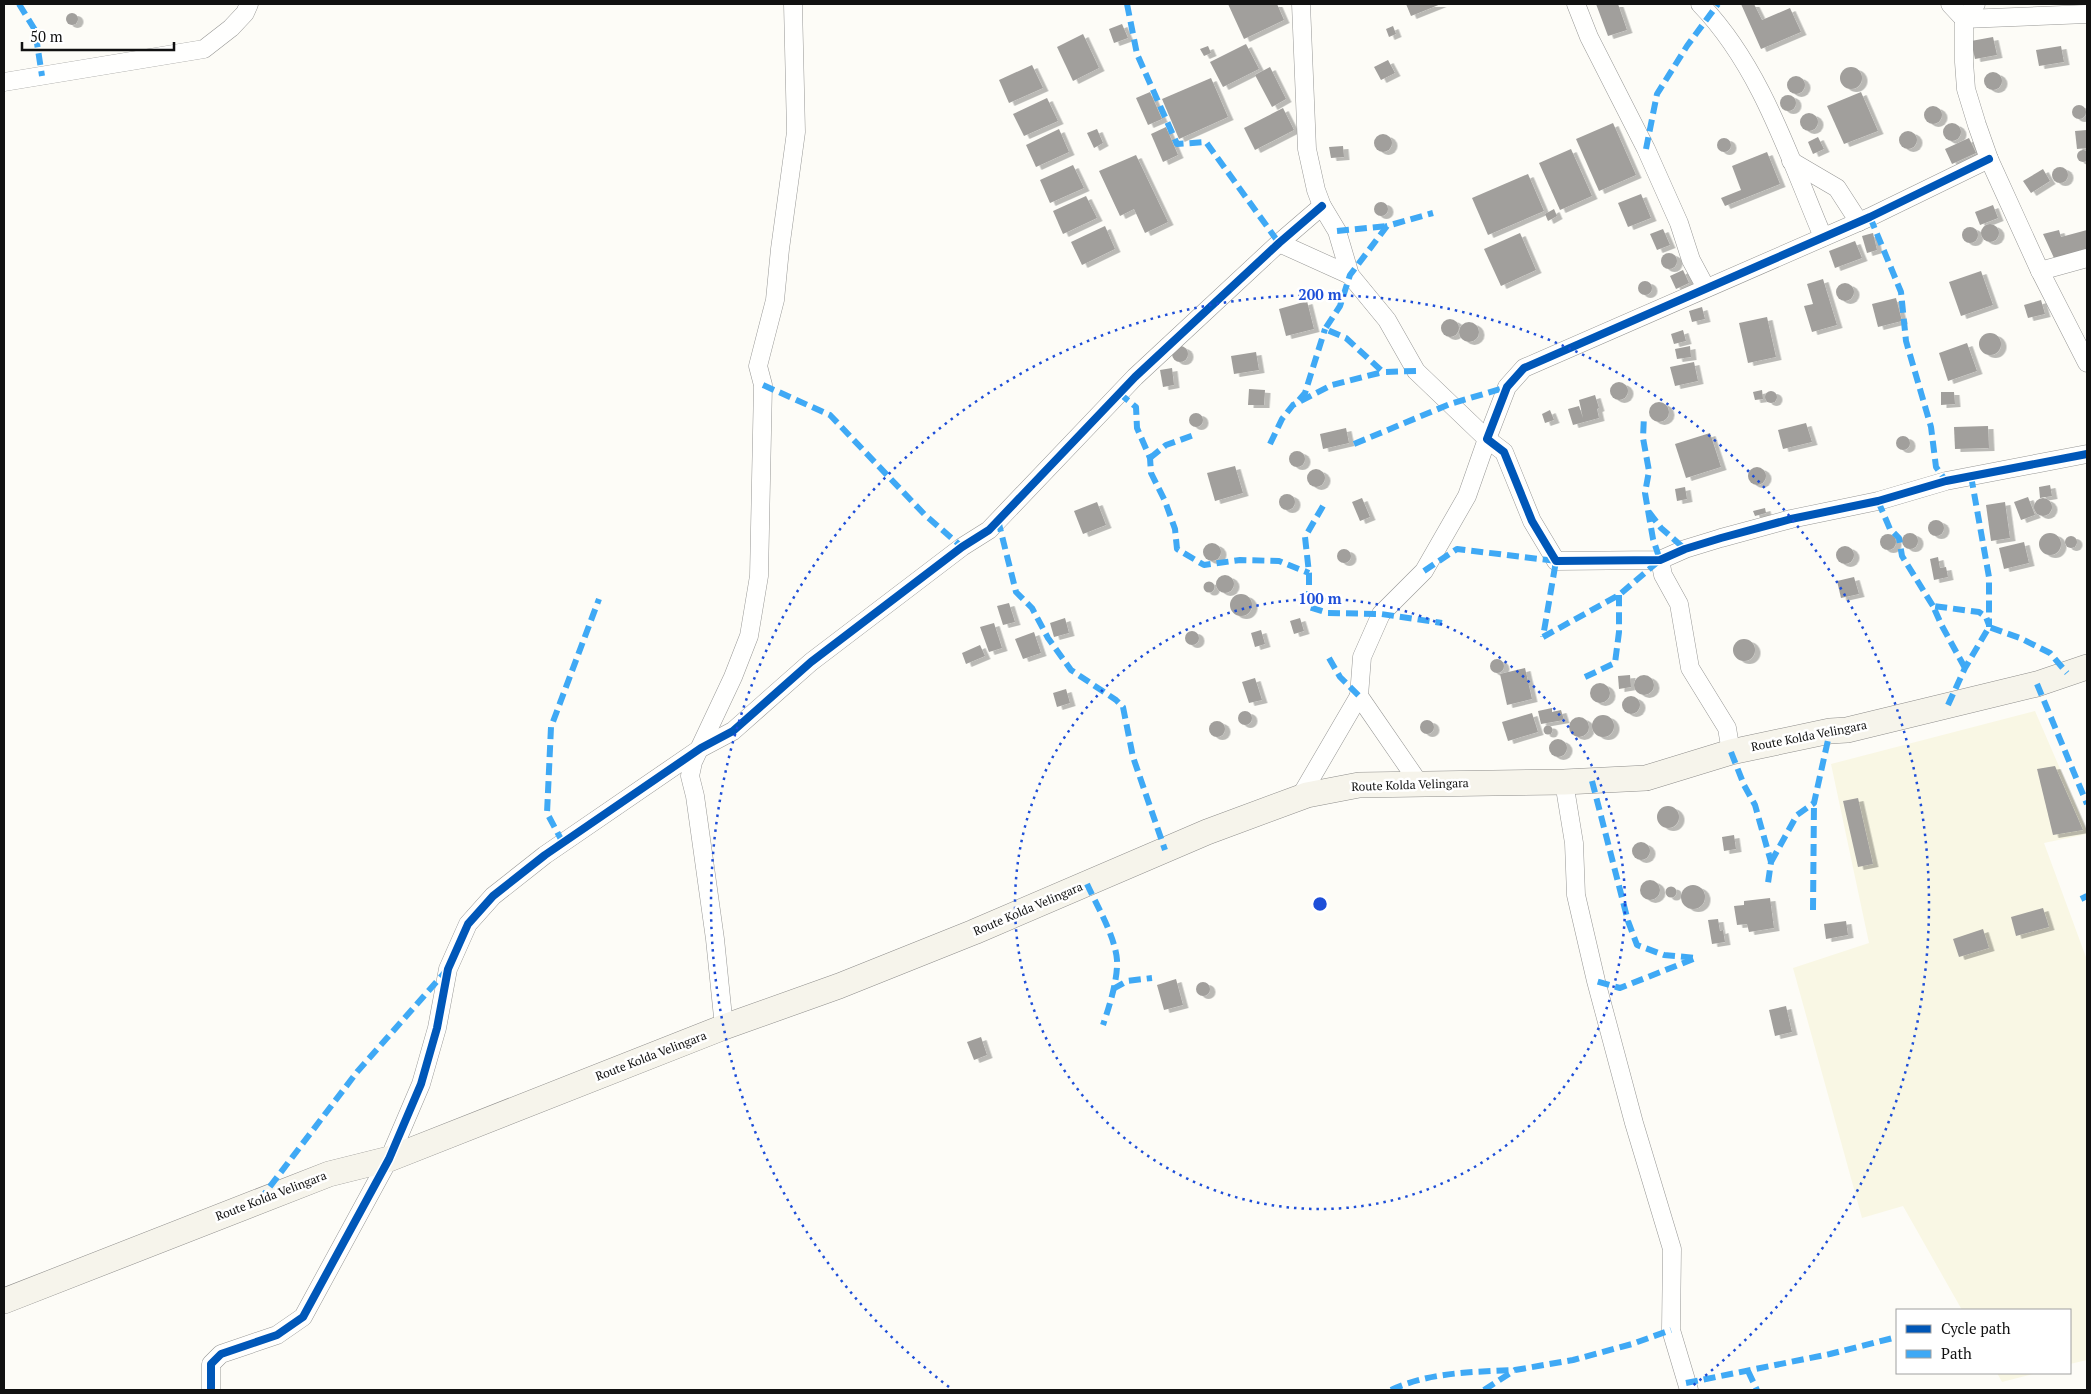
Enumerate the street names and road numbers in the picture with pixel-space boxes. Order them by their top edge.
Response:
street label: Route Kolda Velingara [1750,717,1868,754]
street label: Route Kolda Velingara [1351,775,1469,794]
street label: Route Kolda Velingara [971,879,1085,938]
street label: Route Kolda Velingara [593,1027,708,1084]
street label: Route Kolda Velingara [213,1167,328,1224]

